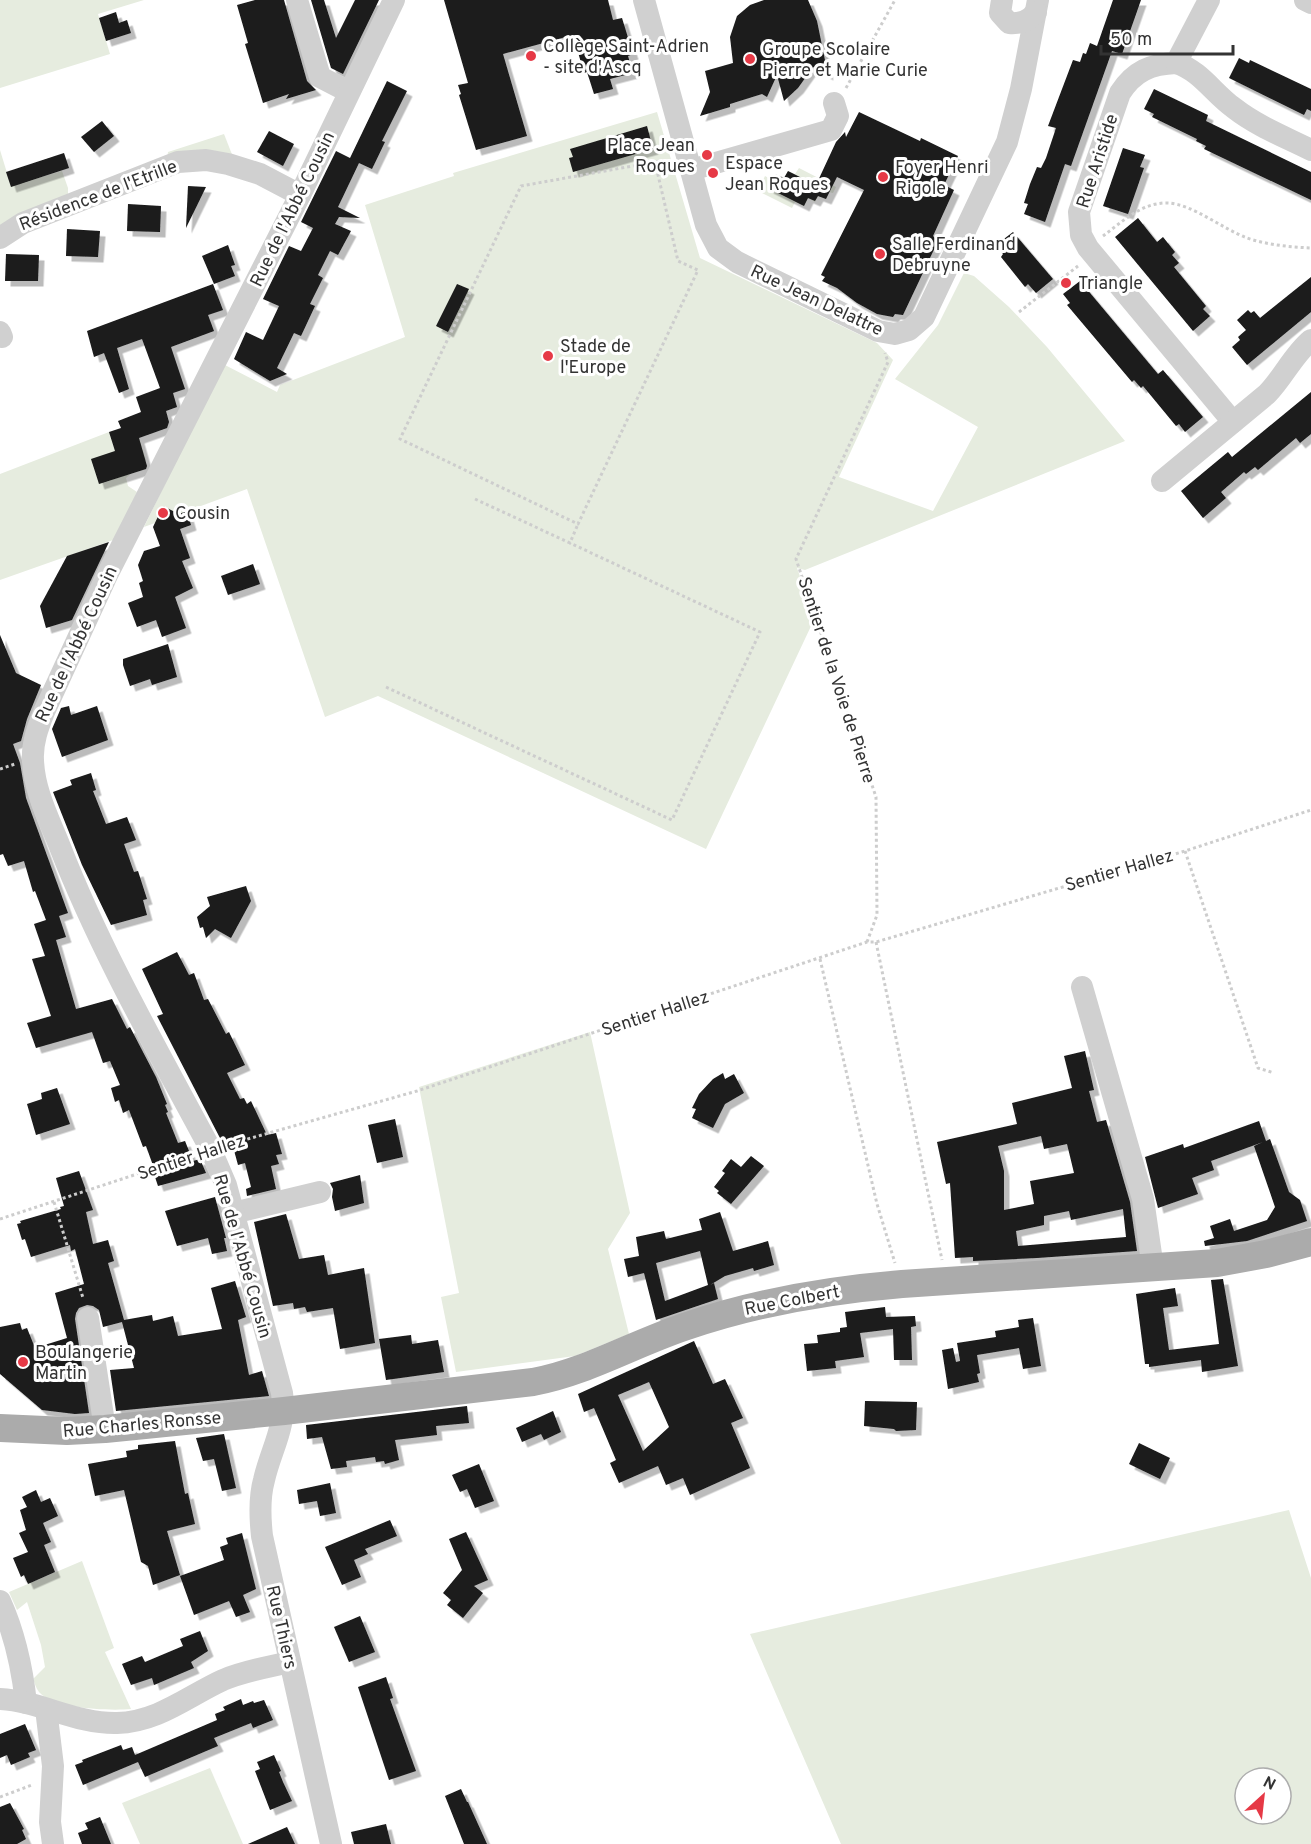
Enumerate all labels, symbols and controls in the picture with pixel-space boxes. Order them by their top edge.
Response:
scale bar [1101,18,1233,56]
text: 50 m [1110,29,1152,52]
place label: Collège Saint-Adrien - site d'Ascq [543,36,709,80]
place label: Groupe Scolaire Pierre et Marie Curie [762,39,928,83]
marker: Collège Saint-Adrien - site d'Ascq [524,49,538,63]
marker: Groupe Scolaire Pierre et Marie Curie [743,52,757,66]
street label: Rue Aristide [1072,111,1124,211]
street label: Rue de l'Abbé Cousin [246,128,341,291]
place label: Place Jean Roques [607,135,695,179]
marker: Place Jean Roques [700,148,714,162]
place label: Espace Jean Roques [725,153,828,197]
street label: Résidence de l'Etrille [16,156,181,237]
place label: Foyer Henri Rigole [895,157,989,201]
marker: Espace Jean Roques [706,166,720,180]
marker: Foyer Henri Rigole [876,170,890,184]
place label: Salle Ferdinand Debruyne [892,234,1016,278]
marker: Salle Ferdinand Debruyne [873,247,887,261]
street label: Rue Jean Delattre [746,261,886,342]
place label: Triangle [1078,273,1143,296]
marker: Triangle [1059,276,1073,290]
place label: Stade de l'Europe [560,336,631,380]
marker: Stade de l'Europe [541,349,555,363]
place label: Cousin [175,503,230,526]
marker: Cousin [156,506,170,520]
street label: Rue de l'Abbé Cousin [31,563,124,727]
street label: Sentier de la Voie de Pierre [791,574,880,787]
street label: Sentier Hallez [1062,845,1176,898]
street label: Sentier Hallez [599,986,712,1043]
street label: Sentier Hallez [135,1130,248,1187]
street label: Rue de l'Abbé Cousin [207,1172,276,1341]
street label: Rue Colbert [743,1281,842,1322]
place label: Boulangerie Martin [35,1342,133,1386]
marker: Boulangerie Martin [16,1355,30,1369]
street label: Rue Charles Ronsse [62,1407,222,1444]
street label: Rue Thiers [260,1583,301,1671]
north arrow [1233,1766,1293,1826]
text: N [1259,1773,1279,1796]

